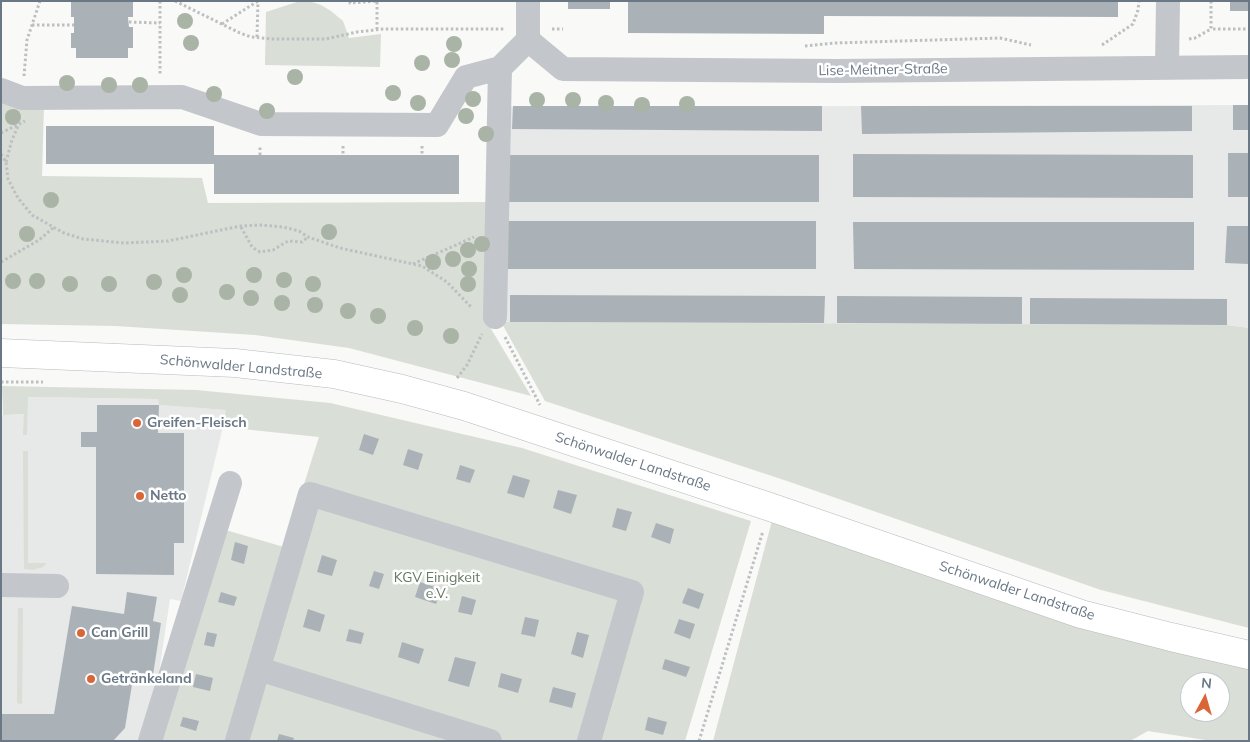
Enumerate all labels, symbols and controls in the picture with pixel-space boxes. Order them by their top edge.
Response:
street label: Lise-Meitner-Straße [818,60,948,80]
street label: Schönwalder Landstraße [159,352,323,382]
place label: Greifen-Fleisch [147,415,247,431]
marker: Greifen-Fleisch [131,417,143,429]
street label: Schönwalder Landstraße [553,429,713,495]
place label: Netto [150,488,187,504]
marker: Netto [134,490,146,502]
street label: Schönwalder Landstraße [937,558,1097,624]
park label: KGV Einigkeit e.V. [394,570,480,602]
place label: Can Grill [91,625,148,641]
marker: Can Grill [75,627,87,639]
place label: Getränkeland [101,671,192,687]
north arrow [1180,672,1230,722]
marker: Getränkeland [85,673,97,685]
text: N [1200,674,1213,693]

